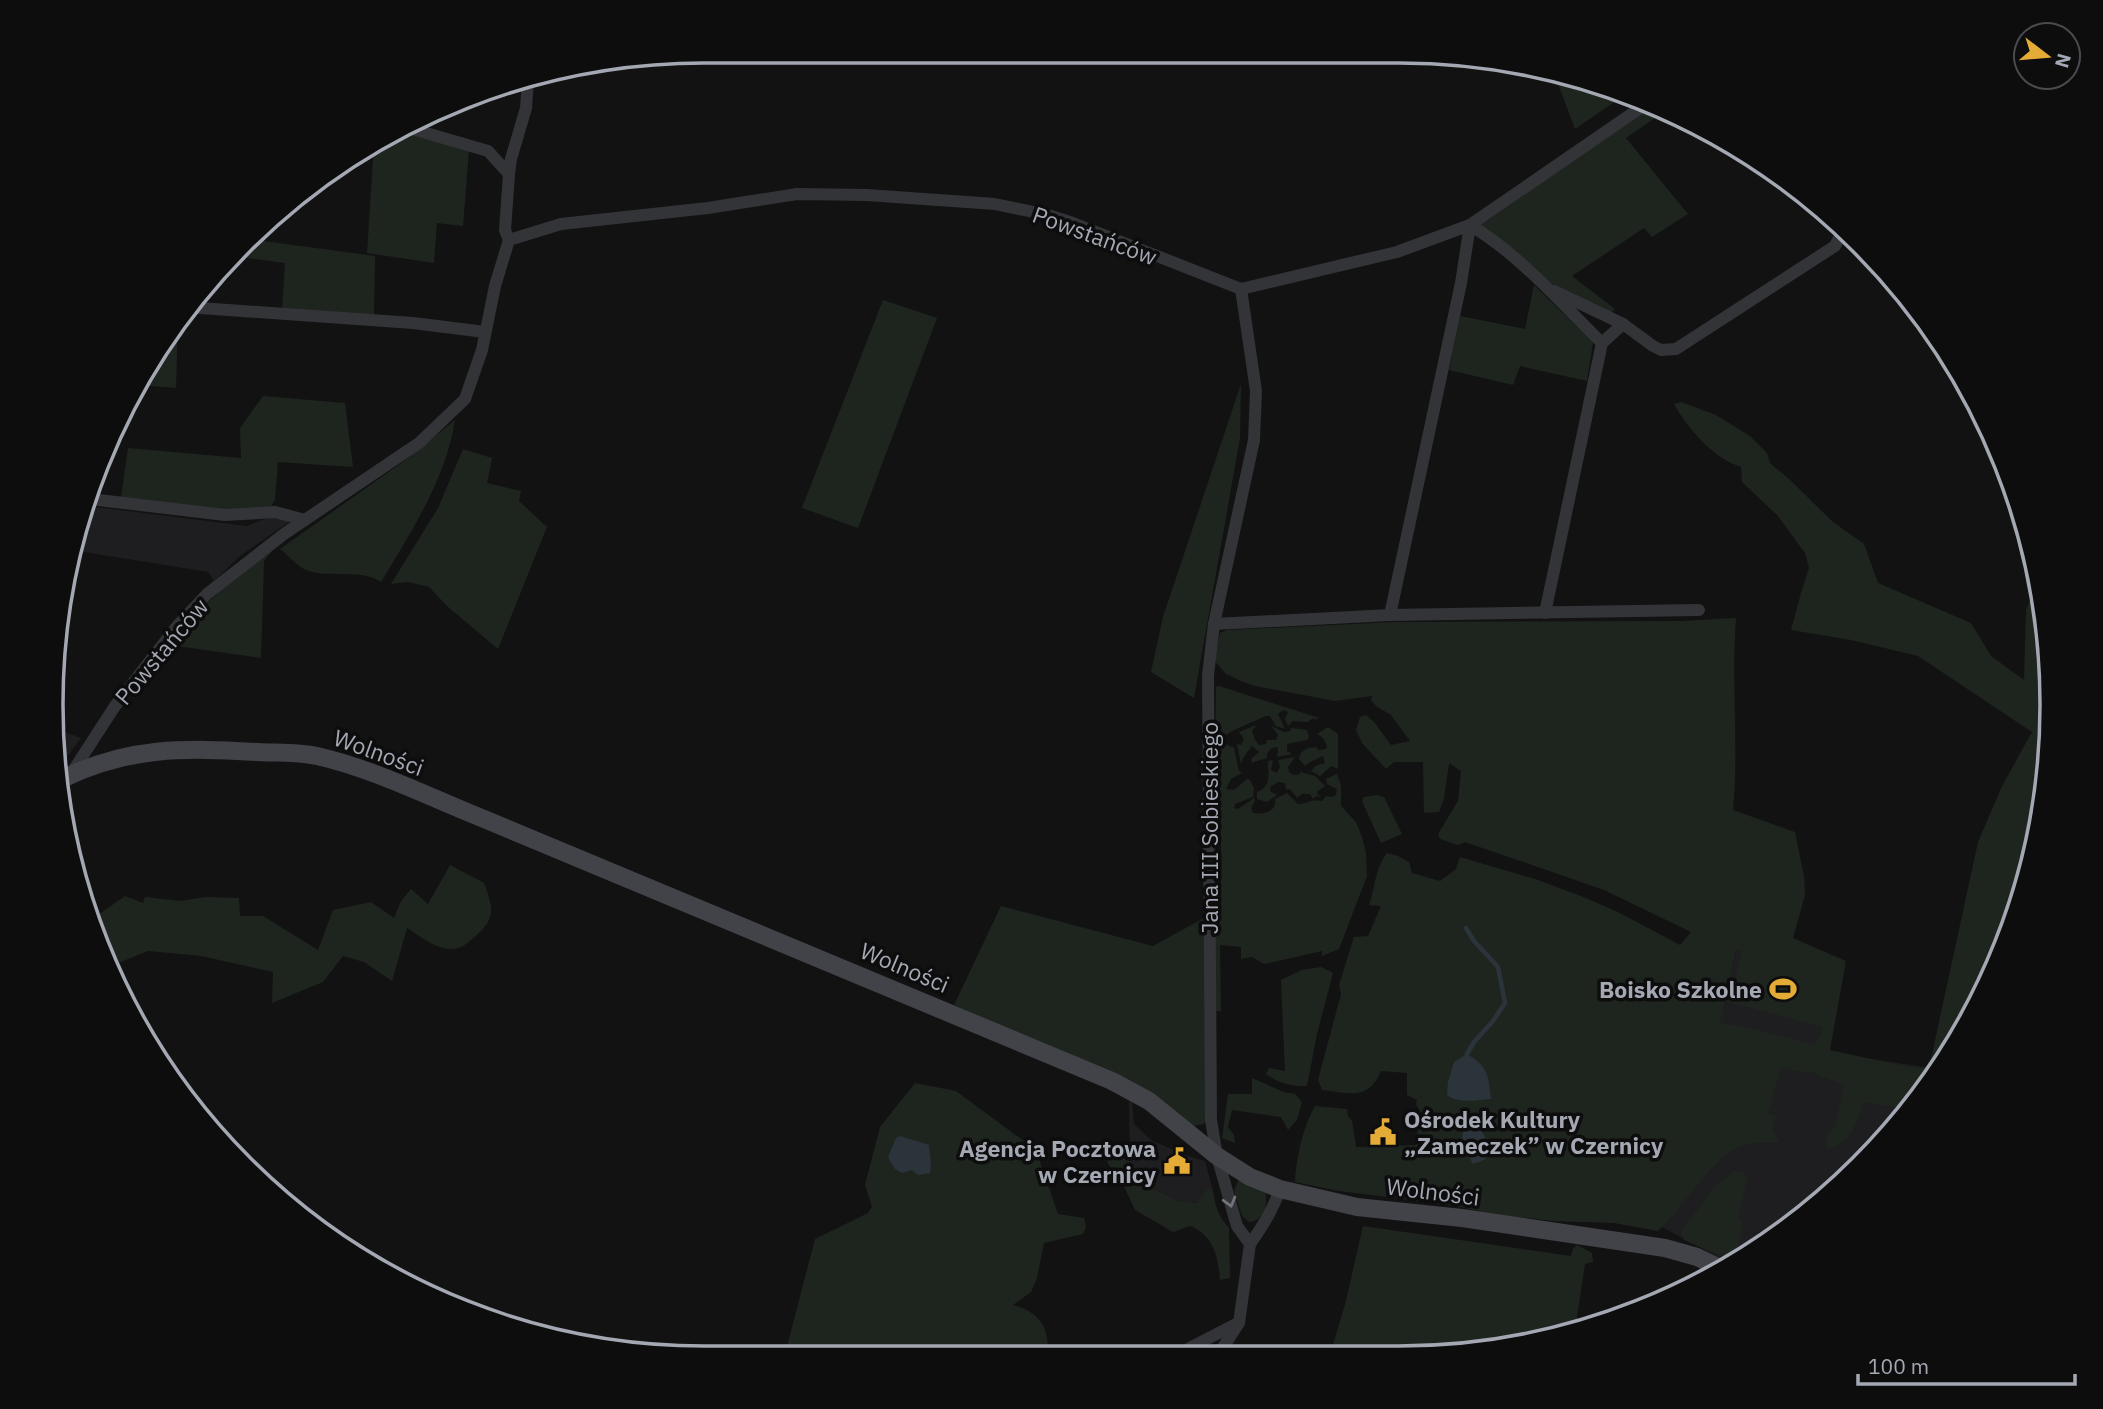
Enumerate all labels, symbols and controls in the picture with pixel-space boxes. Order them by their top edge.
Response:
north arrow [2012,21,2082,91]
text: N [2050,51,2077,71]
street label: Powstańców [1029,199,1161,271]
street label: Powstańców [108,591,214,711]
street label: Wolności [330,722,428,782]
street label: Jana III Sobieskiego [1194,722,1224,934]
street label: Wolności [856,935,954,999]
place label: Boisko Szkolne [1599,974,1762,1004]
sports icon: Boisko Szkolne [1768,974,1798,1004]
place label: Ośrodek Kultury „Zameczek” w Czernicy [1404,1104,1664,1160]
public building icon: Ośrodek Kultury „Zameczek” w Czernicy [1368,1117,1398,1147]
place label: Agencja Pocztowa w Czernicy [959,1133,1157,1189]
public building icon: Agencja Pocztowa w Czernicy [1162,1146,1192,1176]
street label: Wolności [1385,1170,1481,1212]
one-way arrow [1222,1195,1236,1207]
scale bar [1858,1342,2075,1386]
text: 100 m [1868,1352,1929,1380]

